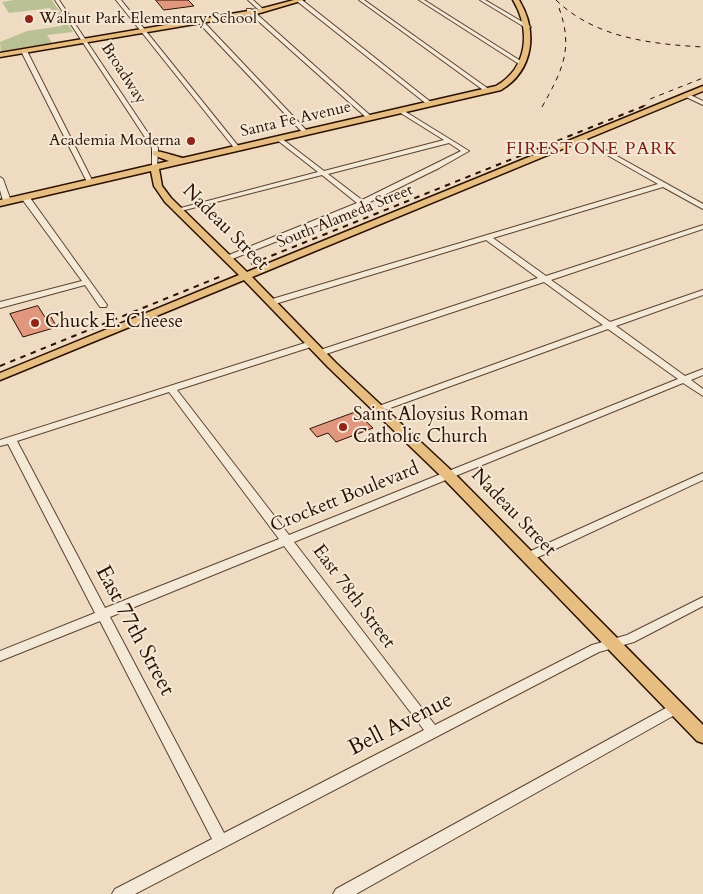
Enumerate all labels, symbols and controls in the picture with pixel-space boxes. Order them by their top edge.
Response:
place label: Walnut Park Elementary School [39,9,257,29]
marker: Walnut Park Elementary School [23,13,35,25]
street label: Broadway [96,40,150,108]
street label: Santa Fe Avenue [239,98,353,142]
place label: Academia Moderna [49,131,181,151]
marker: Academia Moderna [185,135,197,147]
district label: FIRESTONE PARK [504,139,680,161]
street label: Nadeau Street [177,180,273,276]
street label: South Alameda Street [274,181,416,253]
place label: Chuck E. Cheese [45,312,183,334]
marker: Chuck E. Cheese [29,317,41,329]
place label: Saint Aloysius Roman Catholic Church [353,405,529,449]
marker: Saint Aloysius Roman Catholic Church [337,421,349,433]
street label: Crockett Boulevard [267,458,423,538]
street label: Nadeau Street [466,465,560,561]
street label: East 78th Street [307,541,399,653]
street label: East 77th Street [89,561,179,701]
street label: Bell Avenue [344,688,458,762]

